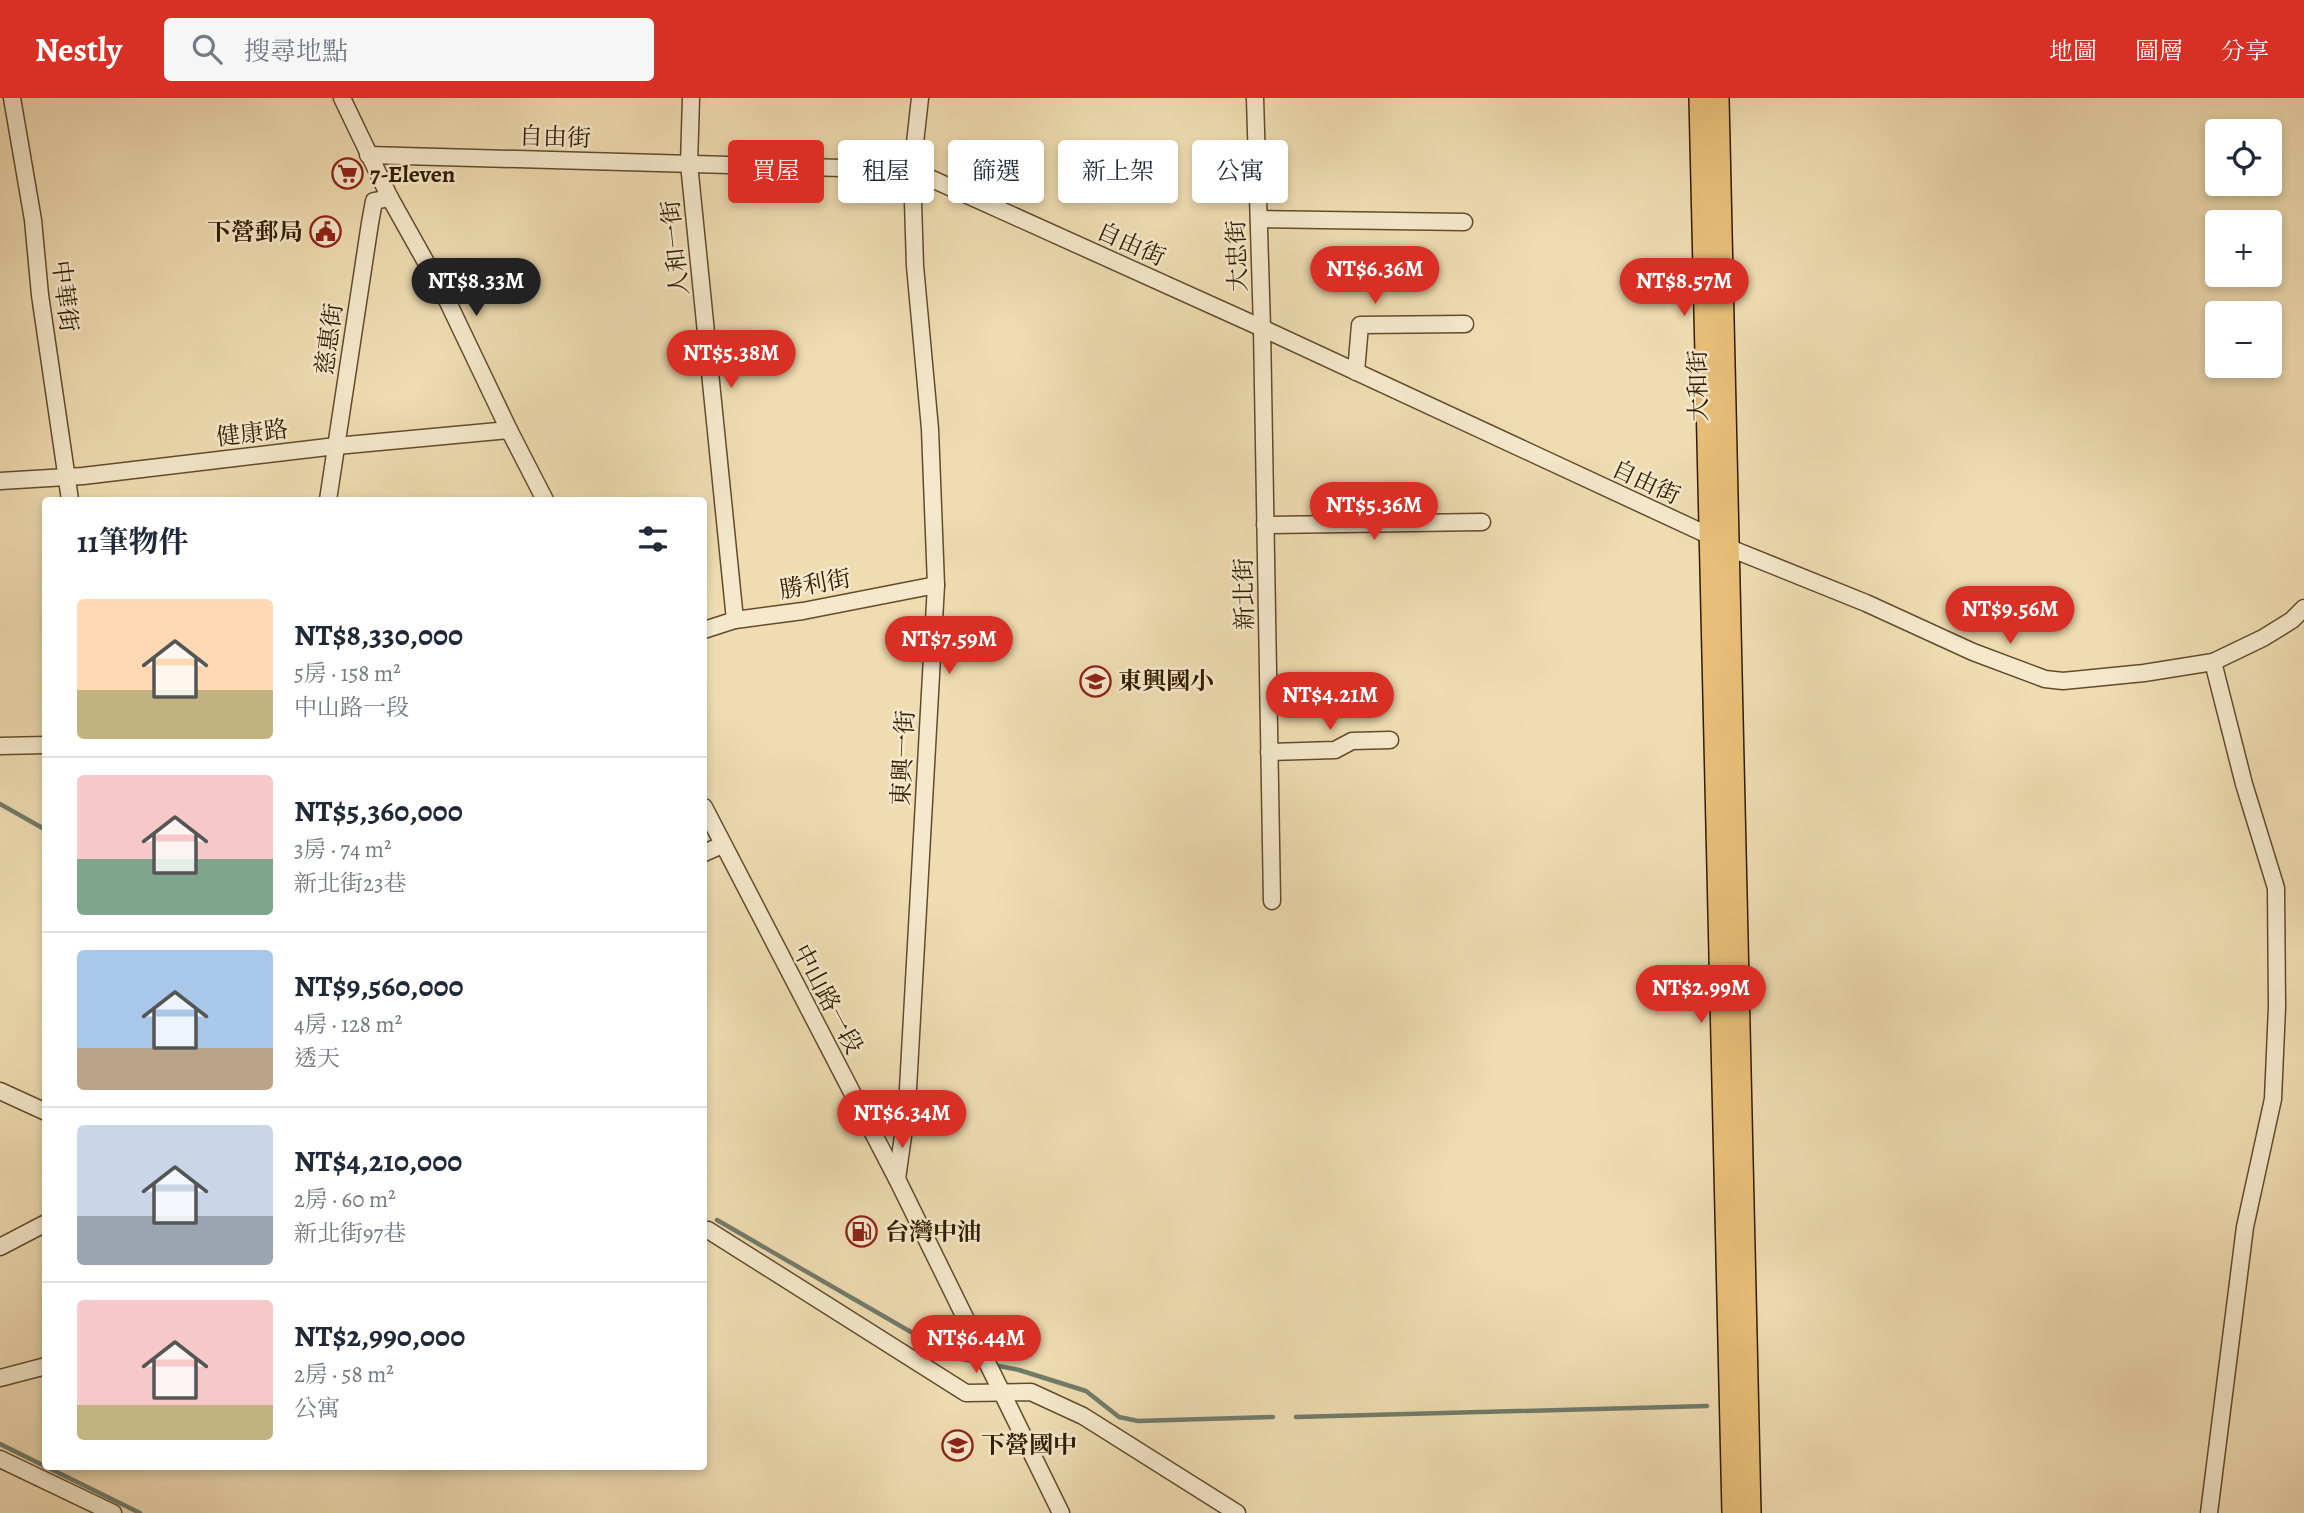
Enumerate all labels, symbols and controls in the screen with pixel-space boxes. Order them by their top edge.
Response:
search box [164,18,654,81]
text: Nestly [35,27,122,72]
icon: search [188,30,226,68]
text: 搜尋地點 [244,34,348,69]
text: 地圖 [2049,35,2097,67]
text: 圖層 [2135,35,2183,67]
text: 分享 [2221,35,2269,67]
map controls [2205,119,2282,378]
button: locate [2205,119,2282,196]
street label: 自由街 [518,120,592,154]
chip: 買屋 [728,140,824,203]
chip: 租屋 [838,140,934,203]
chip: 篩選 [948,140,1044,203]
chip: 新上架 [1058,140,1178,203]
chip: 公寓 [1192,140,1288,203]
supermarket icon: 7-Eleven [330,157,364,191]
place label: 7-Eleven [370,158,456,190]
street label: 人和一街 [654,199,696,297]
button: + [2205,210,2282,287]
public building icon: 下營郵局 [309,215,343,249]
street label: 自由街 [1092,215,1170,273]
place label: 下營郵局 [207,216,303,248]
street label: 大忠街 [1220,219,1254,293]
pin: NT$6.36M [1303,246,1447,306]
text: NT$6.36M [1326,253,1424,284]
street label: 中華街 [45,258,85,334]
pin: NT$8.33M [404,258,548,318]
pin: NT$8.57M [1612,258,1756,318]
text: NT$8.33M [428,265,524,296]
text: NT$8.57M [1636,265,1732,296]
street label: 慈惠街 [308,301,350,377]
button: − [2205,301,2282,378]
pin: NT$5.38M [659,330,803,390]
text: NT$5.38M [683,337,779,368]
street label: 大和街 [1681,350,1715,422]
street label: 健康路 [214,413,290,453]
street label: 自由街 [1607,452,1685,512]
pin: NT$5.36M [1302,482,1446,542]
text: NT$5.36M [1326,489,1422,520]
icon: filters [634,520,672,558]
text: 11筆物件 [77,522,188,562]
street label: 新北街 [1227,558,1261,630]
street label: 勝利街 [777,562,853,606]
pin: NT$9.56M [1938,587,2082,646]
text: NT$9.56M [1961,593,2059,624]
text: NT$8,330,000 [294,615,463,655]
pin: NT$7.59M [877,616,1021,676]
text: NT$7.59M [901,623,997,654]
icon: home [133,627,217,711]
text: 5房 · 158 m² [294,658,401,689]
school or university icon: 東興國小 [1078,664,1112,698]
place label: 東興國小 [1118,665,1214,697]
pin: NT$4.21M [1258,672,1402,732]
text: NT$4.21M [1282,679,1378,710]
text: 中山路一段 [294,692,409,723]
street label: 東興一街 [885,709,921,807]
text: NT$5,360,000 [294,791,463,831]
icon: home [133,803,217,887]
text: 3房 · 74 m² [294,834,392,865]
text: 新北街23巷 [294,868,407,899]
street label: 中山路一段 [786,939,870,1059]
pin: NT$2.99M [1629,965,1773,1025]
text: NT$9,560,000 [294,966,464,1006]
text: NT$2.99M [1652,972,1750,1003]
icon: home [133,978,217,1062]
text: 4房 · 128 m² [294,1009,402,1040]
text: 透天 [294,1043,340,1074]
pin: NT$6.34M [830,1090,974,1150]
text: NT$6.34M [853,1097,951,1128]
text: NT$4,210,000 [294,1141,462,1181]
icon: home [133,1153,217,1237]
text: 2房 · 60 m² [294,1184,396,1215]
fuel station icon: 台灣中油 [845,1215,879,1249]
place label: 台灣中油 [885,1216,981,1248]
text: 新北街97巷 [294,1218,406,1249]
text: NT$2,990,000 [294,1316,465,1356]
pin: NT$6.44M [904,1316,1048,1375]
text: NT$6.44M [927,1322,1025,1353]
icon: home [133,1328,217,1412]
text: 2房 · 58 m² [294,1359,394,1390]
text: 公寓 [294,1393,340,1424]
school or university icon: 下營國中 [941,1428,975,1462]
place label: 下營國中 [981,1429,1077,1461]

